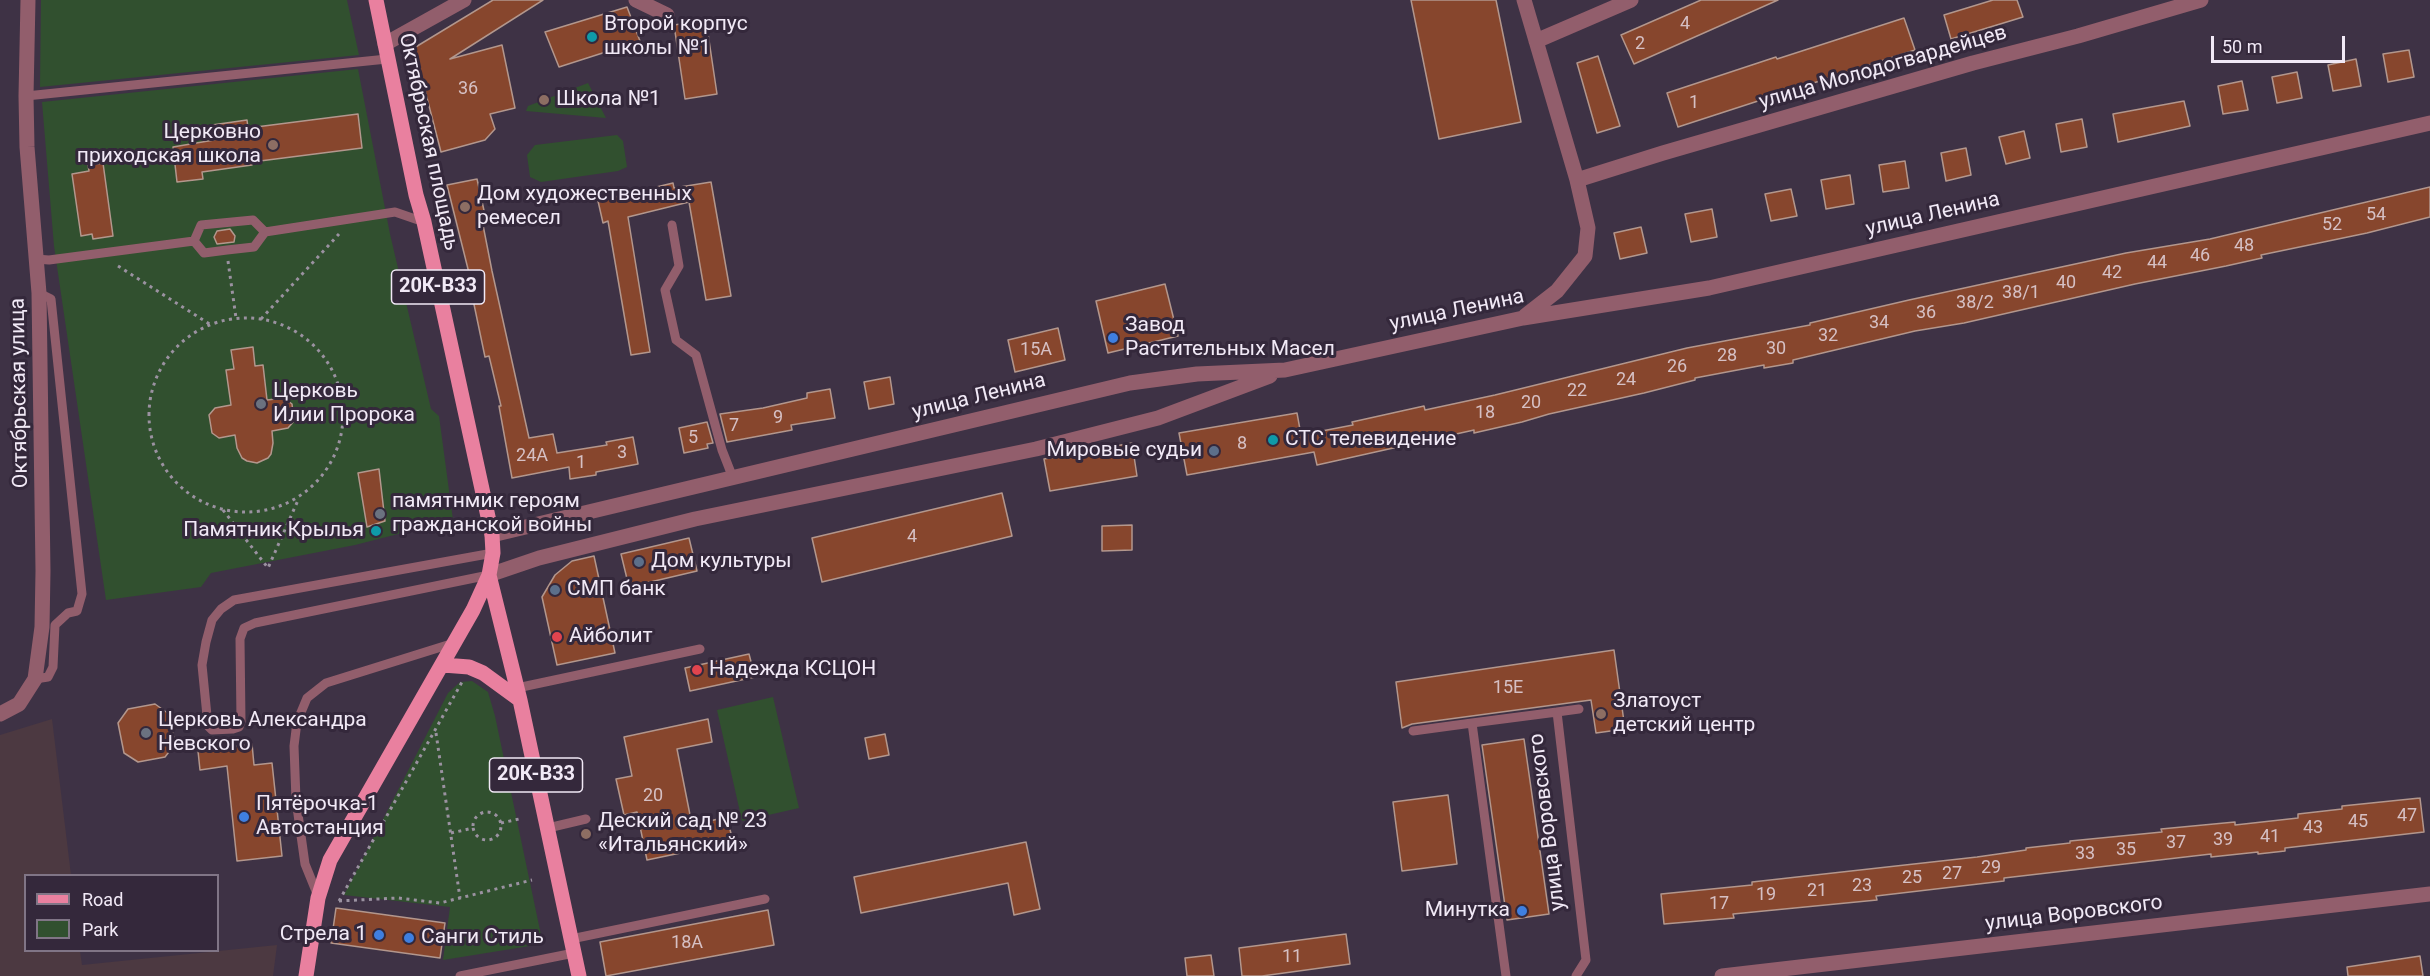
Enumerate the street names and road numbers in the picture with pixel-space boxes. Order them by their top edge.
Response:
street label: улица Молодогвардейцев [1756,21,2010,115]
street label: Октябрьская площадь [393,31,463,253]
street label: улица Ленина [1864,187,2002,243]
road number: 20К-В33 [392,270,484,304]
street label: улица Ленина [1388,284,1526,338]
street label: Октябрьская улица [6,298,34,488]
street label: улица Ленина [910,368,1048,426]
street label: улица Воровского [1525,732,1571,912]
road number: 20К-В33 [490,758,582,792]
street label: улица Воровского [1984,891,2164,937]

